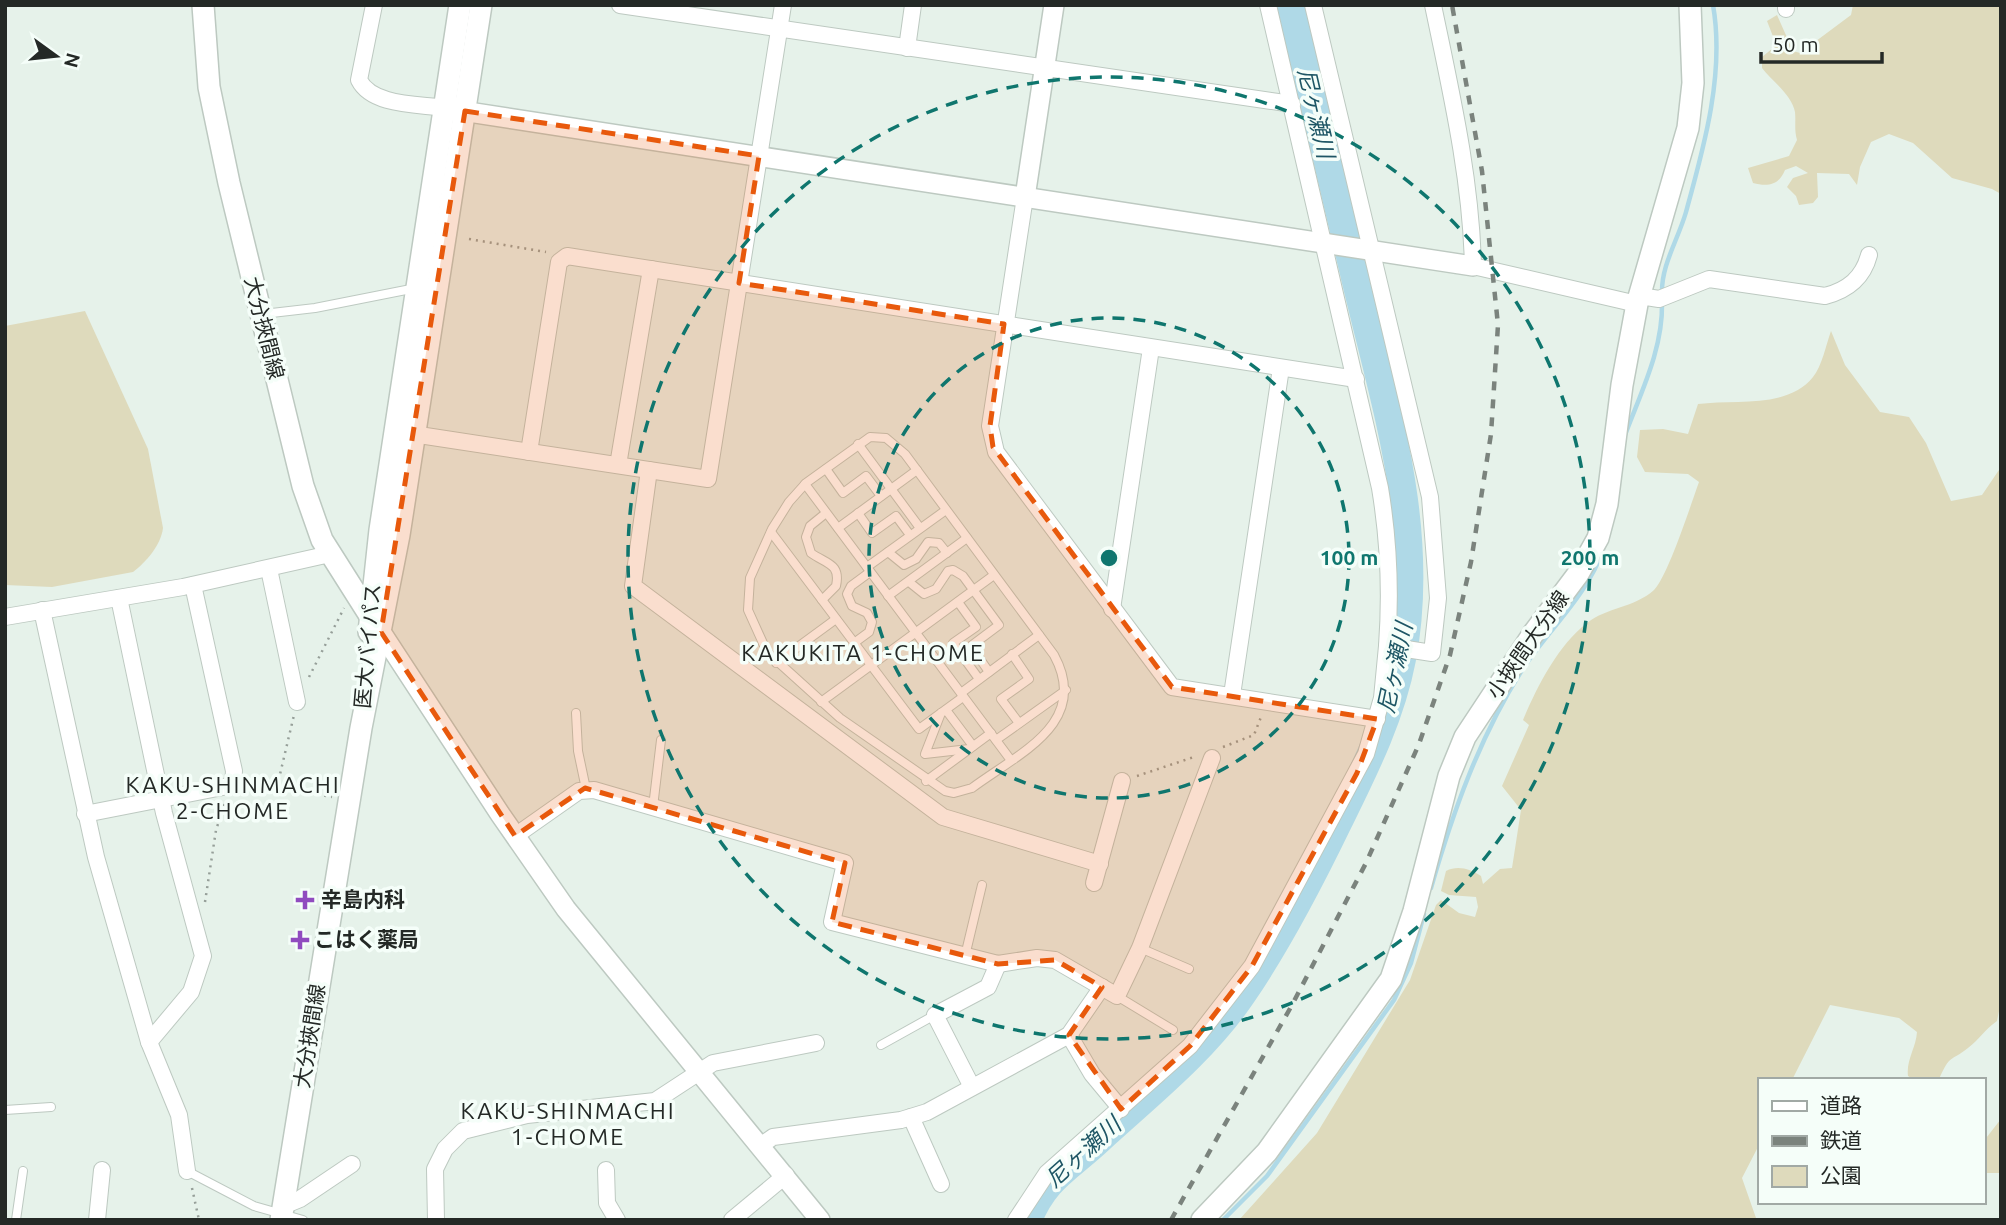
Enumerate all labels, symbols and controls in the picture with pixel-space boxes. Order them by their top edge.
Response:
north arrow [21,21,91,91]
scale bar [1761,21,1882,65]
text: 50 m [1772,32,1819,56]
text: N [60,51,85,70]
water label: 尼ヶ瀬川 [1294,65,1340,163]
street label: 大分挾間線 [241,274,289,382]
text: 100 m [1320,545,1378,569]
text: 200 m [1561,545,1619,569]
centre of rings [1097,546,1121,570]
street label: 医大バイパス [350,582,384,710]
street label: 小挾間大分線 [1481,586,1573,703]
water label: 尼ヶ瀬川 [1373,617,1417,715]
district label: KAKUKITA 1-CHOME [741,640,985,665]
district label: KAKU-SHINMACHI 2-CHOME [125,772,341,823]
place label: 辛島内科 [321,887,405,911]
marker: 辛島内科 [295,890,315,910]
place label: こはく薬局 [314,927,419,951]
marker: こはく薬局 [292,932,308,948]
street label: 大分挾間線 [289,982,329,1090]
legend [1758,1078,1985,1204]
text: 道路 [1820,1093,1862,1117]
district label: KAKU-SHINMACHI 1-CHOME [460,1098,676,1149]
water label: 尼ヶ瀬川 [1040,1110,1127,1192]
text: 鉄道 [1820,1128,1862,1152]
text: 公園 [1820,1163,1862,1187]

